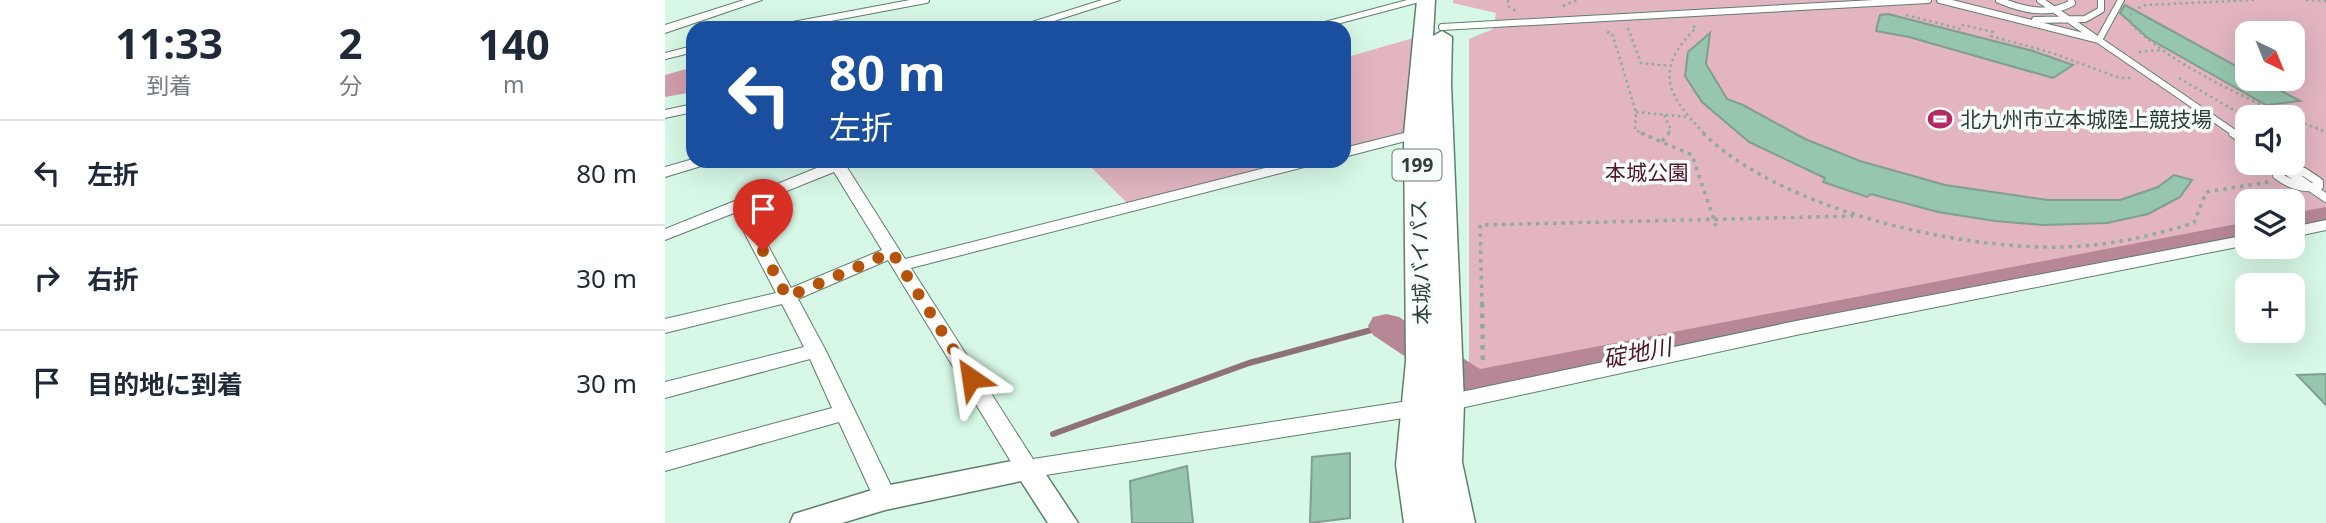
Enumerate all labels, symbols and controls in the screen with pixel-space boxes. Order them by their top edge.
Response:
text: 11:33 [115,14,223,71]
text: 2 [338,14,362,71]
text: 140 [478,15,550,72]
north arrow [2235,21,2305,91]
map controls [2235,21,2305,343]
text: 80 m [829,39,946,105]
icon: left [714,49,805,140]
text: m [503,68,524,100]
text: 到着 [146,69,192,101]
text: 分 [339,69,362,101]
text: 左折 [829,105,893,148]
sports icon: 北九州市立本城陸上競技場 [1926,105,1954,133]
place label: 北九州市立本城陸上競技場 [1960,105,2212,133]
button: sound [2235,105,2305,175]
road number: 199 [1393,150,1441,181]
icon: left [28,154,66,192]
text: 80 m [576,155,637,191]
text: 左折 [87,156,139,192]
park label: 本城公園 [1605,158,1689,186]
pin [733,179,793,251]
button: layers [2235,189,2305,259]
icon: arrive [744,190,782,228]
street label: 本城バイパス [1404,199,1436,325]
icon: right [28,259,66,297]
text: 30 m [576,260,637,296]
text: 右折 [87,261,139,297]
button: + [2235,273,2305,343]
water label: 碇地川 [1600,329,1677,374]
position arrow [934,341,1008,415]
icon: arrive [28,364,66,402]
text: 30 m [576,365,637,401]
text: 目的地に到着 [87,366,243,402]

